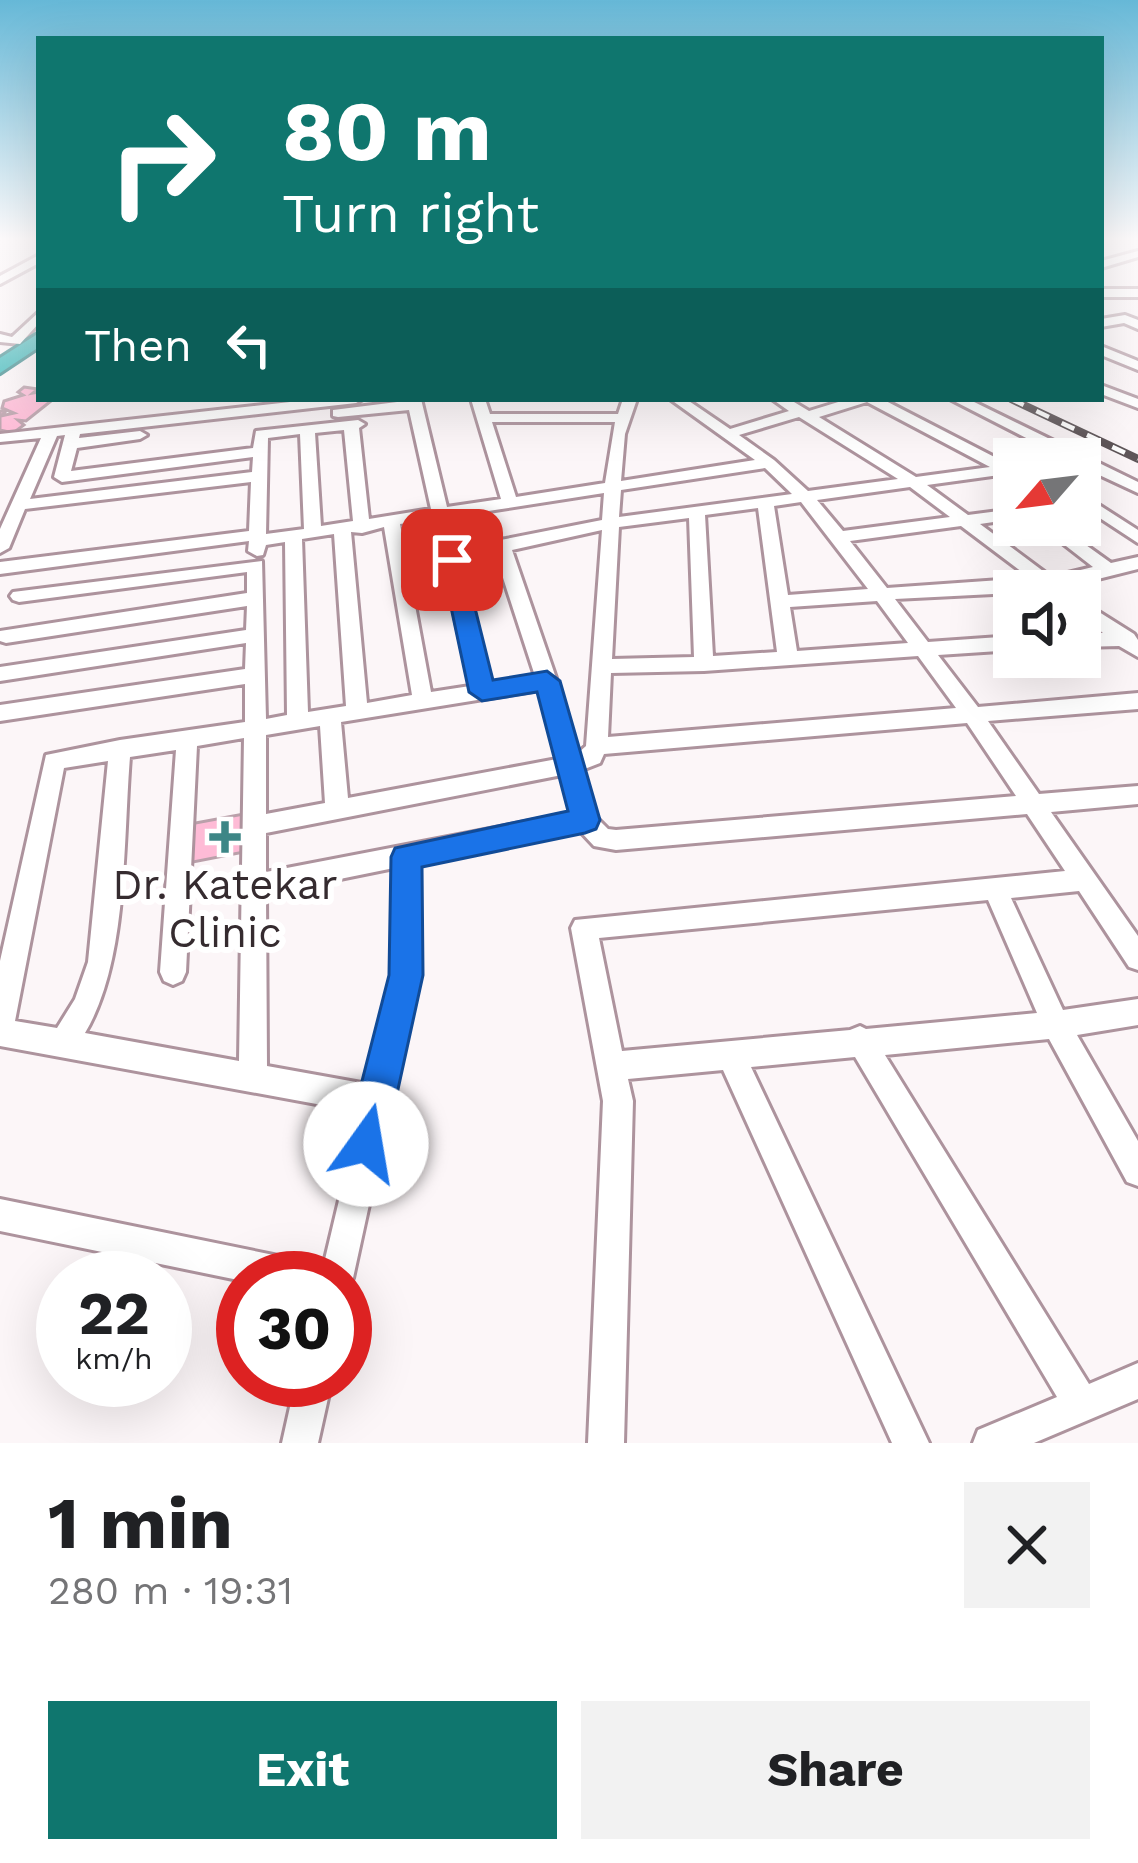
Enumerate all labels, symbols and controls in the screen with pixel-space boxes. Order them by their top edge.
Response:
text: 80 m [282,82,492,180]
icon: right [84,84,240,240]
text: Turn right [282,182,539,245]
icon: left [216,312,282,378]
text: Then [84,319,192,372]
north arrow [993,438,1101,546]
map controls [993,438,1101,678]
pin [401,509,503,611]
icon: arrive [419,527,485,593]
button: sound [993,570,1101,678]
marker: Dr. Katekar Clinic [209,821,241,853]
place label: Dr. Katekar Clinic [112,860,338,957]
position arrow [303,1081,429,1207]
speed limit sign: 30 [216,1251,372,1407]
text: 22 [78,1278,150,1349]
text: km/h [75,1341,153,1376]
text: 1 min [48,1481,233,1565]
button: close [964,1482,1090,1608]
text: 280 m · 19:31 [48,1568,293,1613]
button: Exit [48,1701,557,1839]
button: Share [581,1701,1090,1839]

